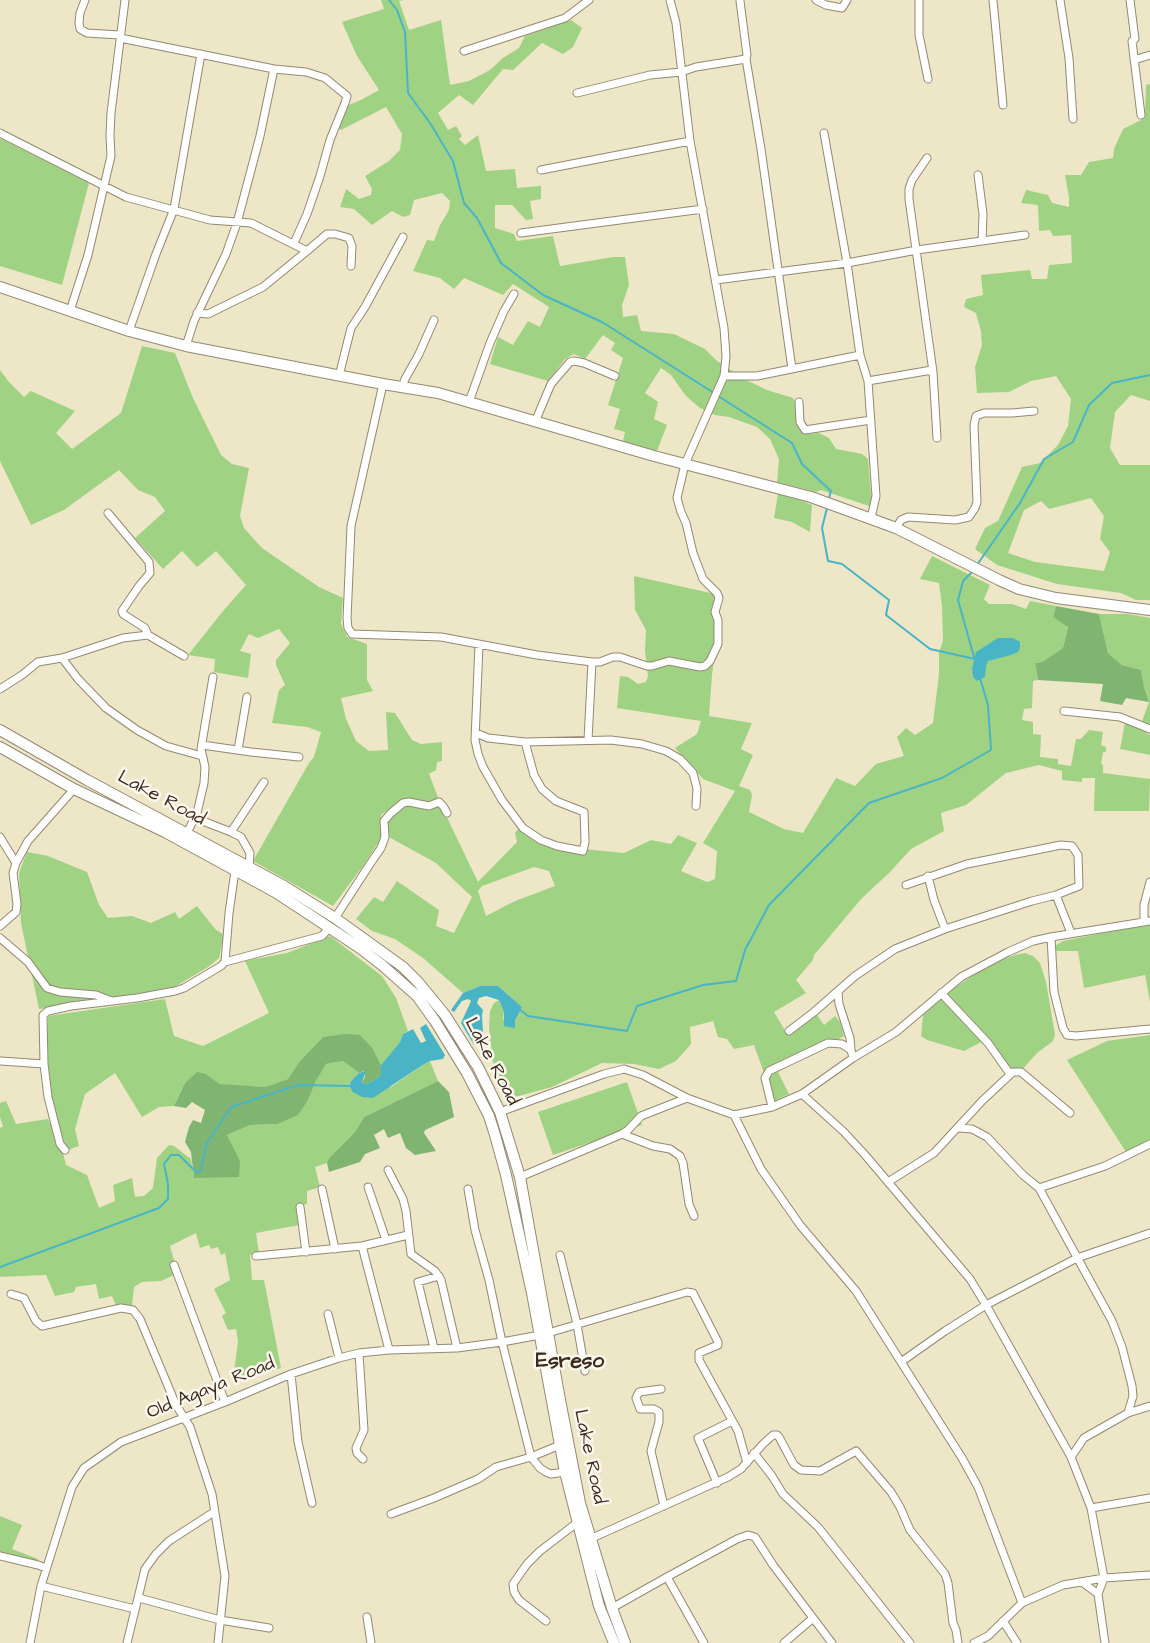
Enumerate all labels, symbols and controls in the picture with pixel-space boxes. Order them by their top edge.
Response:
street label: Lake Road [113,766,209,832]
street label: Lake Road [458,1014,524,1110]
district label: Esreso [536,1350,604,1376]
street label: Old Agaya Road [144,1353,278,1425]
street label: Lake Road [568,1408,610,1506]

